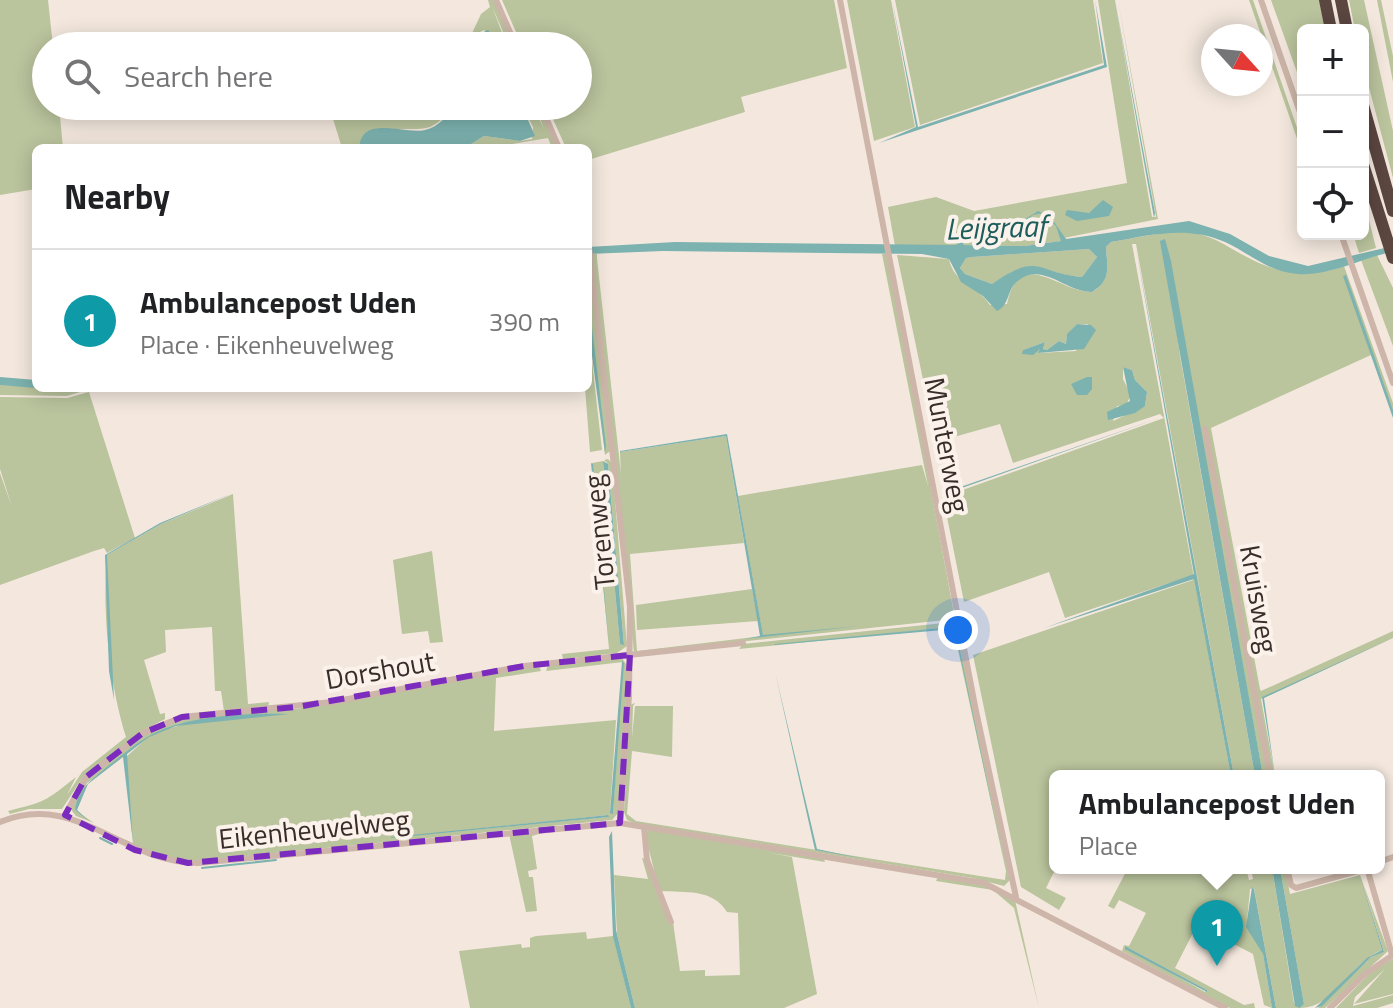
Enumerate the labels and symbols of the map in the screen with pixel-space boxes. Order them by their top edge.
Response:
north arrow [1201,24,1273,96]
water label: Leijgraaf [945,202,1052,252]
street label: Munterweg [913,374,982,516]
street label: Torenweg [571,473,626,592]
street label: Kruisweg [1229,541,1290,656]
your location [938,610,978,650]
street label: Dorshout [322,639,438,700]
street label: Eikenheuvelweg [217,797,411,860]
pin: 1 [1191,900,1243,966]

